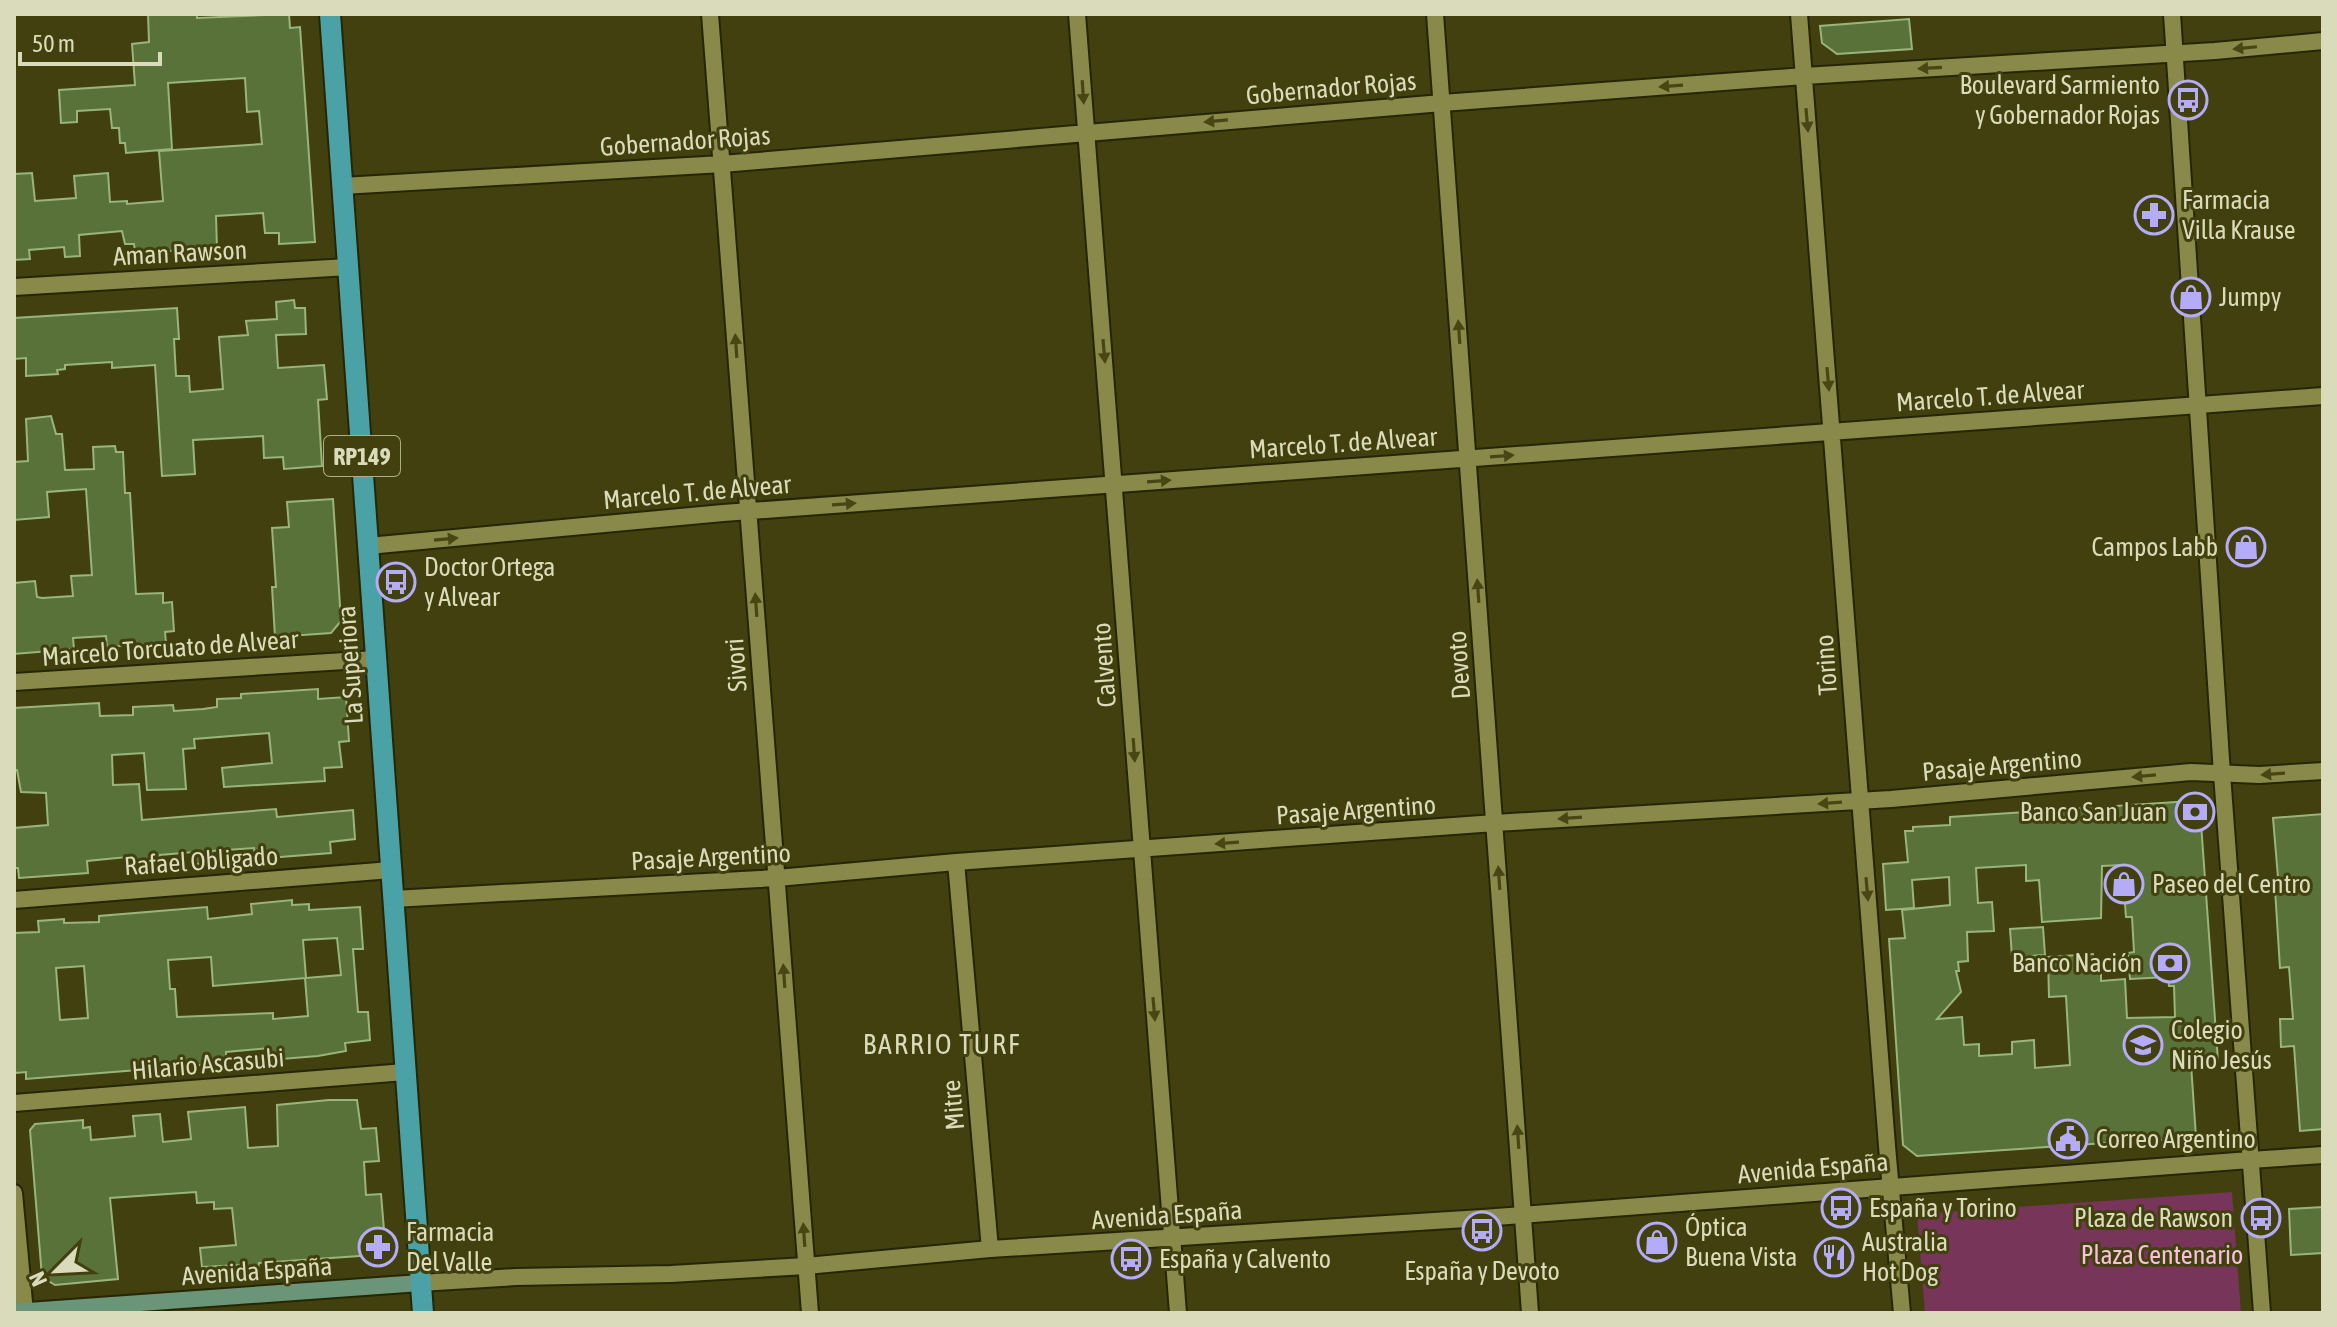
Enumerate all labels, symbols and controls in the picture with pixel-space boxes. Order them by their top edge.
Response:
scale bar [20,16,160,66]
text: 50 m [32,30,75,57]
one-way arrow [2232,42,2257,55]
one-way arrow [1917,62,1942,75]
street label: Gobernador Rojas [1245,66,1417,110]
place label: Boulevard Sarmiento y Gobernador Rojas [1959,70,2160,130]
bus stop icon: Boulevard Sarmiento y Gobernador Rojas [2167,79,2209,121]
one-way arrow [1077,80,1090,105]
one-way arrow [1658,80,1683,93]
one-way arrow [1801,108,1814,133]
one-way arrow [1203,115,1228,128]
street label: Gobernador Rojas [599,120,771,162]
place label: Farmacia Villa Krause [2182,185,2296,245]
pharmacy icon: Farmacia Villa Krause [2133,194,2175,236]
street label: Aman Rawson [112,235,248,271]
shop icon: Jumpy [2170,276,2212,318]
place label: Jumpy [2219,282,2282,312]
one-way arrow [1452,319,1465,344]
one-way arrow [729,333,742,358]
one-way arrow [1098,339,1111,364]
one-way arrow [1822,367,1835,392]
street label: Marcelo T. de Alvear [1895,374,2085,418]
street label: Marcelo T. de Alvear [1248,421,1438,465]
road number: RP149 [324,436,400,476]
one-way arrow [1490,449,1515,462]
street label: Marcelo T. de Alvear [602,469,792,515]
one-way arrow [1147,474,1172,487]
one-way arrow [832,497,857,510]
shop icon: Campos Labb [2225,526,2267,568]
one-way arrow [434,532,459,545]
place label: Campos Labb [2091,532,2218,562]
place label: Doctor Ortega y Alvear [424,552,555,612]
bus stop icon: Doctor Ortega y Alvear [375,561,417,603]
one-way arrow [1471,578,1484,603]
one-way arrow [749,592,762,617]
street label: La Superiora [331,605,369,725]
street label: Calvento [1086,622,1122,708]
street label: Marcelo Torcuato de Alvear [41,624,300,672]
street label: Devoto [1442,630,1476,700]
street label: Torino [1809,634,1843,696]
street label: Sivori [719,637,753,693]
one-way arrow [1128,738,1141,763]
street label: Pasaje Argentino [1921,743,2083,787]
one-way arrow [2260,768,2285,781]
one-way arrow [2131,770,2156,783]
street label: Pasaje Argentino [1275,789,1437,831]
bank icon: Banco San Juan [2174,791,2216,833]
one-way arrow [1817,796,1842,809]
place label: Banco San Juan [2020,797,2167,827]
one-way arrow [1557,812,1582,825]
one-way arrow [1214,837,1239,850]
street label: Pasaje Argentino [630,838,792,876]
street label: Rafael Obligado [123,841,279,881]
shop icon: Paseo del Centro [2103,863,2145,905]
one-way arrow [1492,865,1505,890]
place label: Paseo del Centro [2152,869,2311,899]
one-way arrow [1861,877,1874,902]
bank icon: Banco Nación [2149,942,2191,984]
place label: Banco Nación [2012,948,2142,978]
one-way arrow [777,963,790,988]
one-way arrow [1148,997,1161,1022]
place label: Colegio Niño Jesús [2171,1015,2272,1075]
school or university icon: Colegio Niño Jesús [2122,1024,2164,1066]
district label: BARRIO TURF [863,1028,1021,1060]
street label: Hilario Ascasubi [130,1042,286,1086]
street label: Mitre [936,1079,970,1131]
public building icon: Correo Argentino [2047,1118,2089,1160]
one-way arrow [1511,1124,1524,1149]
place label: Correo Argentino [2096,1124,2256,1154]
street label: Avenida España [1737,1146,1889,1190]
bus stop icon: España y Torino [1820,1187,1862,1229]
place label: España y Torino [1869,1193,2017,1223]
street label: Avenida España [1091,1195,1243,1235]
bus stop icon: Plaza de Rawson [2240,1197,2282,1239]
place label: Plaza de Rawson [2074,1203,2233,1233]
bus stop icon: España y Devoto [1461,1210,1503,1252]
place label: Óptica Buena Vista [1685,1212,1797,1272]
place label: Farmacia Del Valle [406,1217,494,1277]
shop icon: Óptica Buena Vista [1636,1221,1678,1263]
one-way arrow [797,1222,810,1247]
pharmacy icon: Farmacia Del Valle [357,1226,399,1268]
place label: Australia Hot Dog [1862,1227,1948,1287]
north arrow [16,1231,96,1311]
restaurant icon: Australia Hot Dog [1813,1236,1855,1278]
bus stop icon: España y Calvento [1110,1238,1152,1280]
park label: Plaza Centenario [2081,1240,2243,1270]
place label: España y Calvento [1159,1244,1331,1274]
street label: Avenida España [181,1251,333,1291]
place label: España y Devoto [1404,1256,1560,1286]
text: N [23,1268,52,1290]

